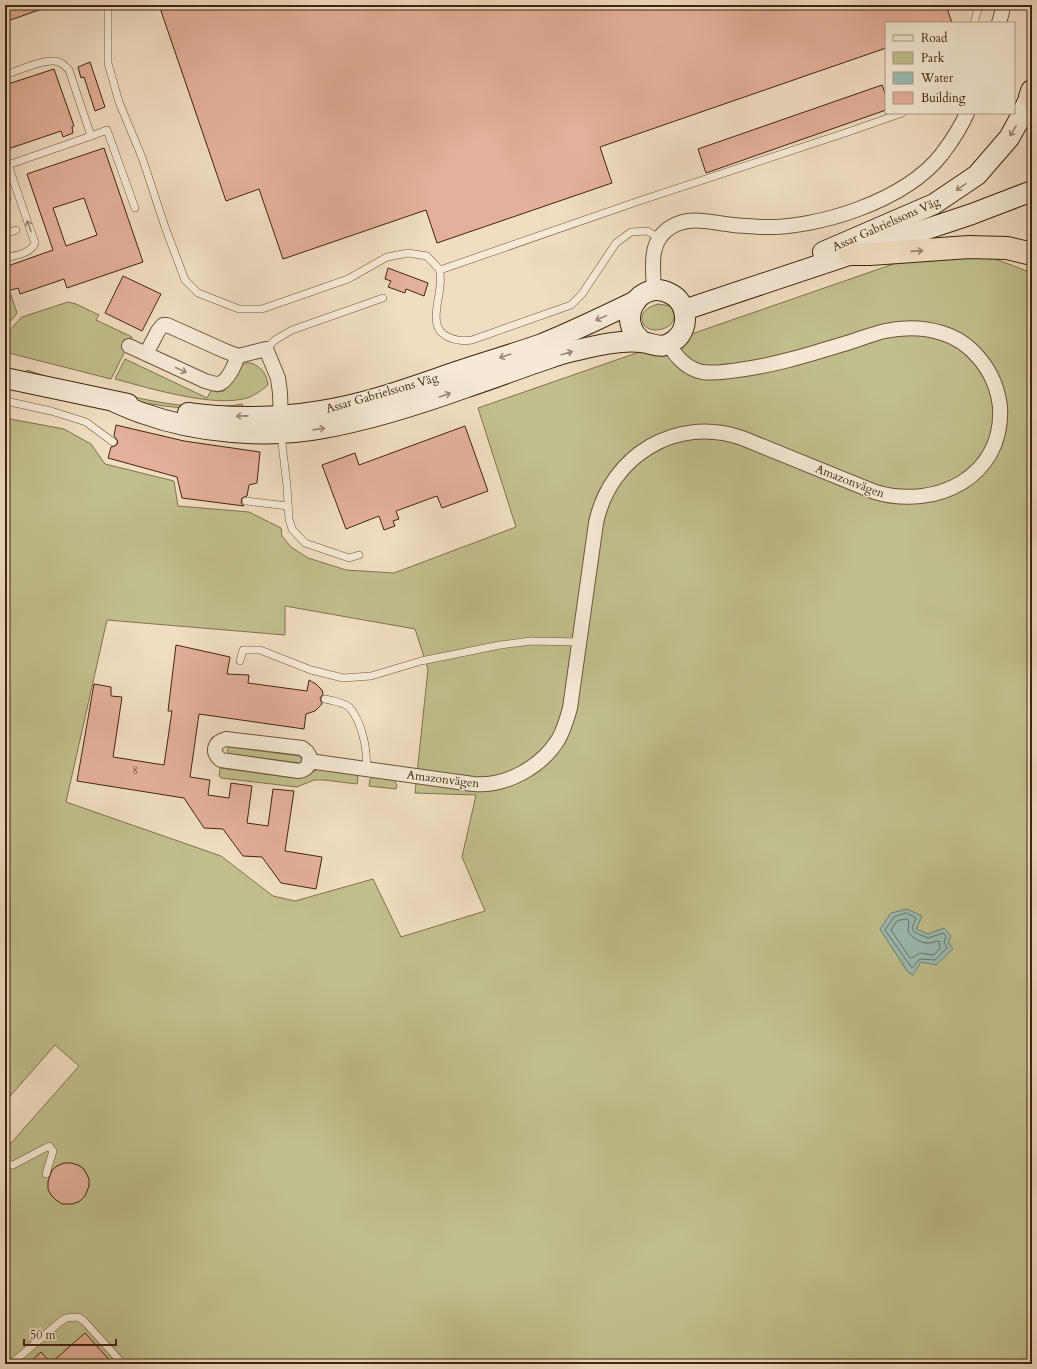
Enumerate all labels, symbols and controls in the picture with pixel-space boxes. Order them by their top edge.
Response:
legend [885,22,1015,114]
text: Road [921,30,948,46]
text: Park [921,50,945,66]
text: Water [920,70,954,86]
text: Building [921,90,966,106]
one-way arrow [1009,125,1017,136]
one-way arrow [955,183,966,191]
street label: Assar Gabrielssons Väg [830,193,943,255]
one-way arrow [25,221,33,233]
one-way arrow [910,247,923,254]
one-way arrow [595,314,607,322]
one-way arrow [561,349,574,356]
one-way arrow [499,353,512,360]
one-way arrow [175,367,187,374]
street label: Assar Gabrielssons Väg [324,369,440,417]
one-way arrow [438,391,451,398]
one-way arrow [236,412,249,420]
one-way arrow [312,425,325,433]
street label: Amazonvägen [813,460,887,502]
house number: 8 [132,764,138,778]
street label: Amazonvägen [406,767,480,791]
scale bar [24,1321,116,1347]
text: 50 m [30,1327,57,1343]

